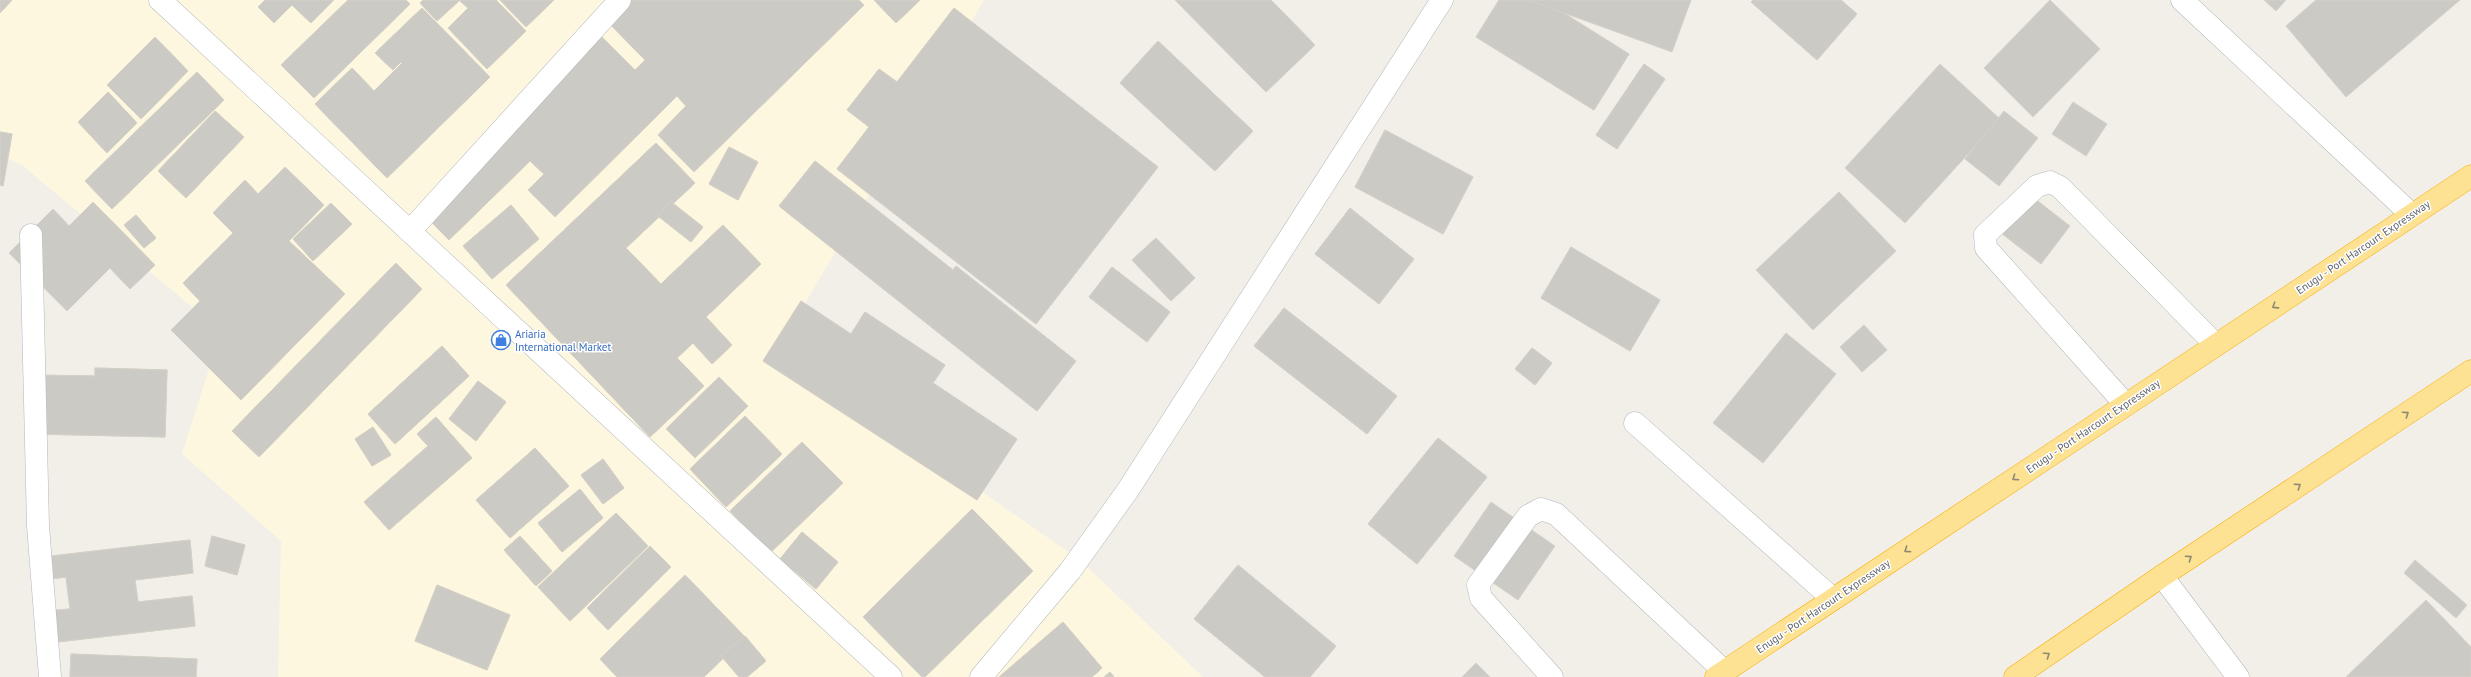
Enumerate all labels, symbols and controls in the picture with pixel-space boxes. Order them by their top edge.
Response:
street label: Enugu - Port Harcourt Expressway [2293,196,2433,297]
one-way arrow [2272,301,2279,309]
place label: Ariaria International Market [515,327,611,354]
shop icon: Ariaria International Market [490,329,512,351]
street label: Enugu - Port Harcourt Expressway [2023,375,2163,476]
one-way arrow [2402,411,2409,419]
one-way arrow [2012,473,2019,481]
one-way arrow [2293,484,2300,491]
one-way arrow [1904,545,1911,553]
street label: Enugu - Port Harcourt Expressway [1753,555,1893,656]
one-way arrow [2185,555,2192,563]
one-way arrow [2043,652,2050,660]

